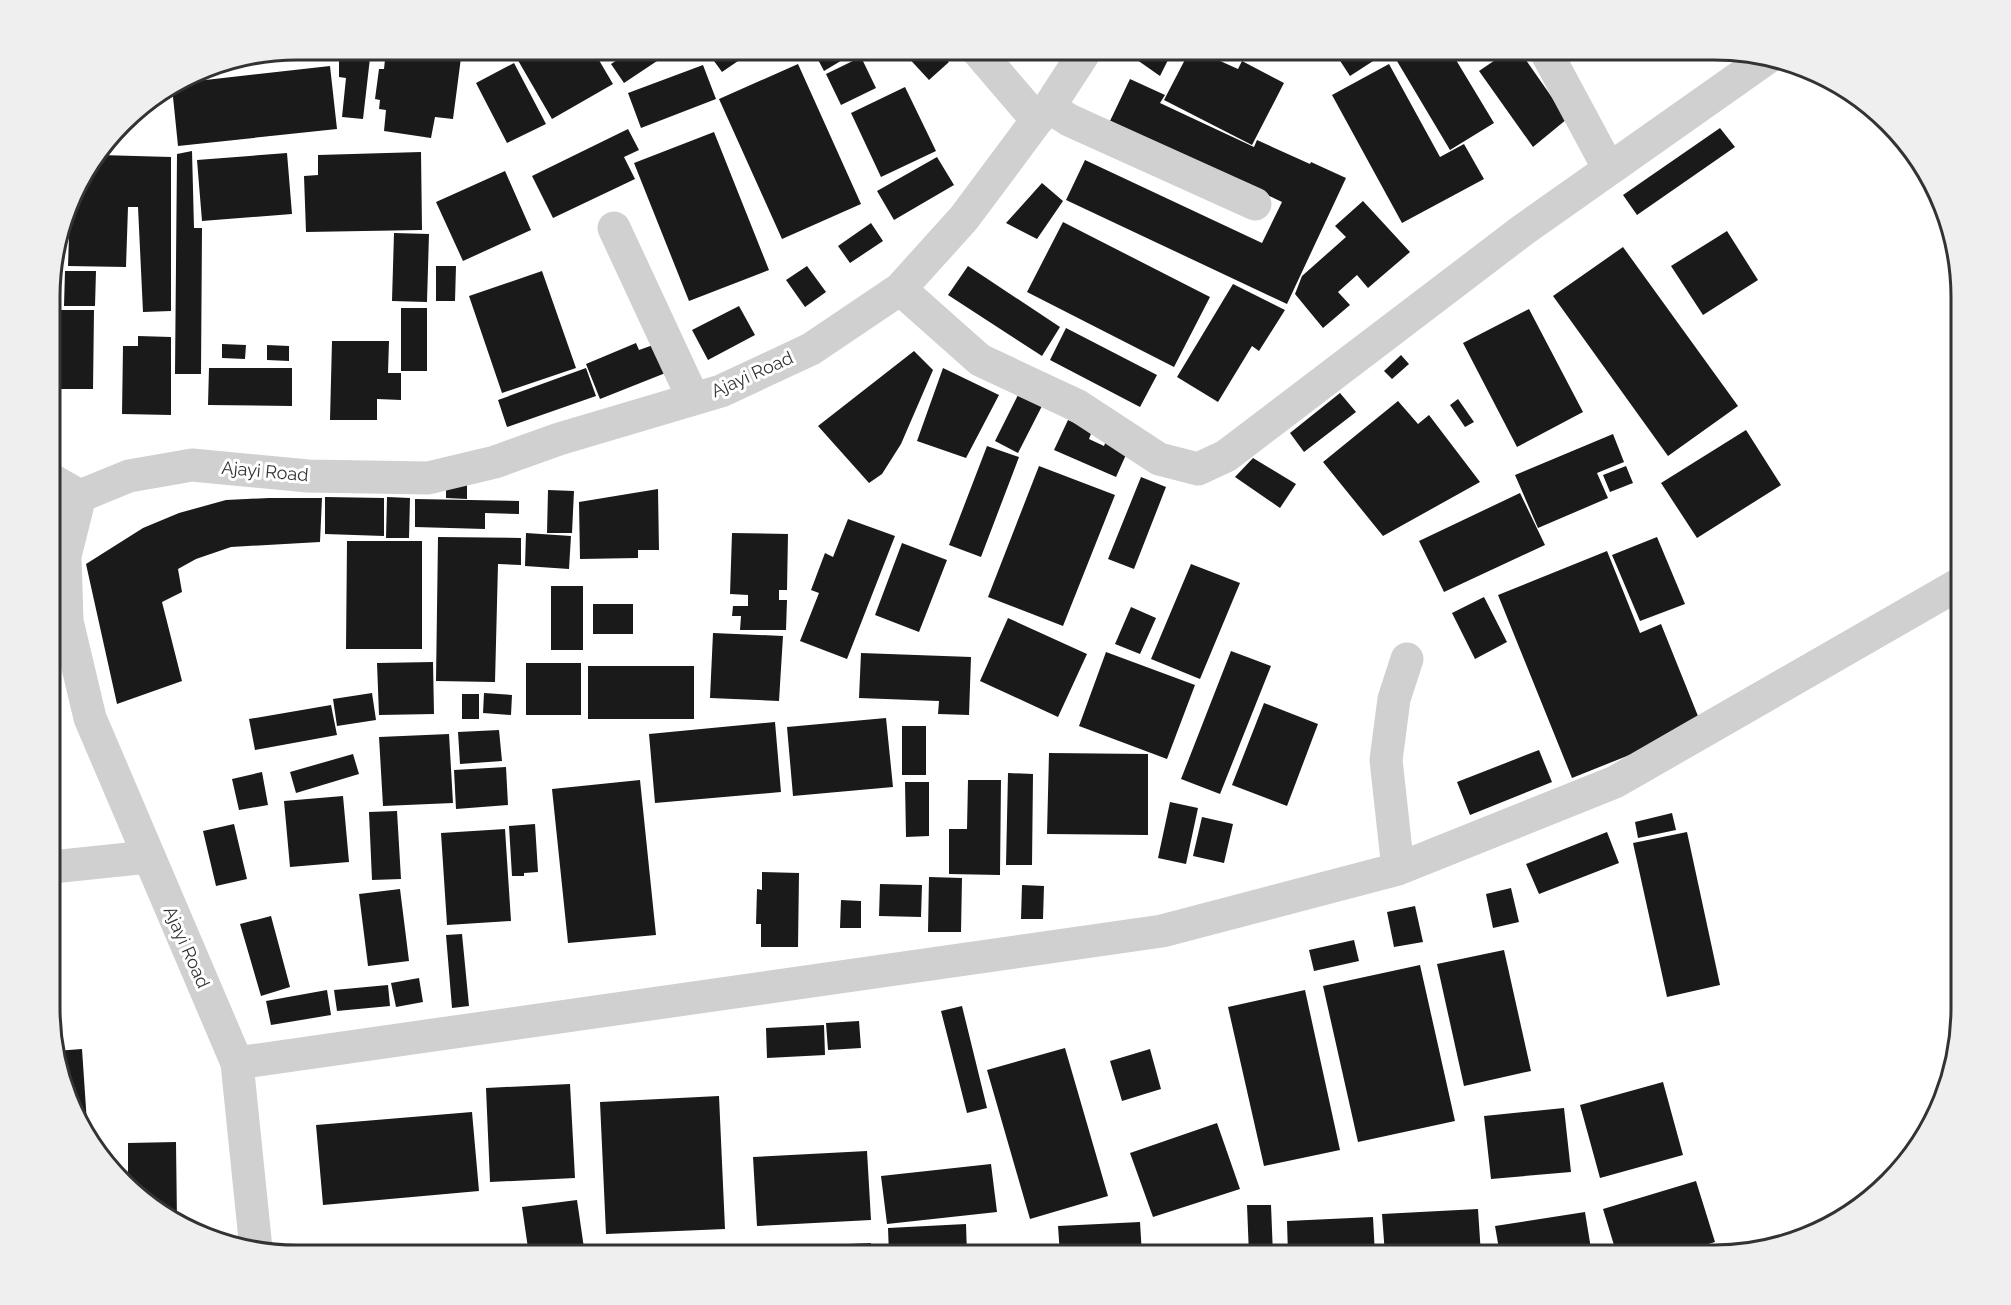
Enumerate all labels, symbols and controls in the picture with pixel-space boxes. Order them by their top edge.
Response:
street label: Ajayi Road [708,347,796,401]
street label: Ajayi Road [221,457,309,485]
street label: Ajayi Road [160,903,214,991]

